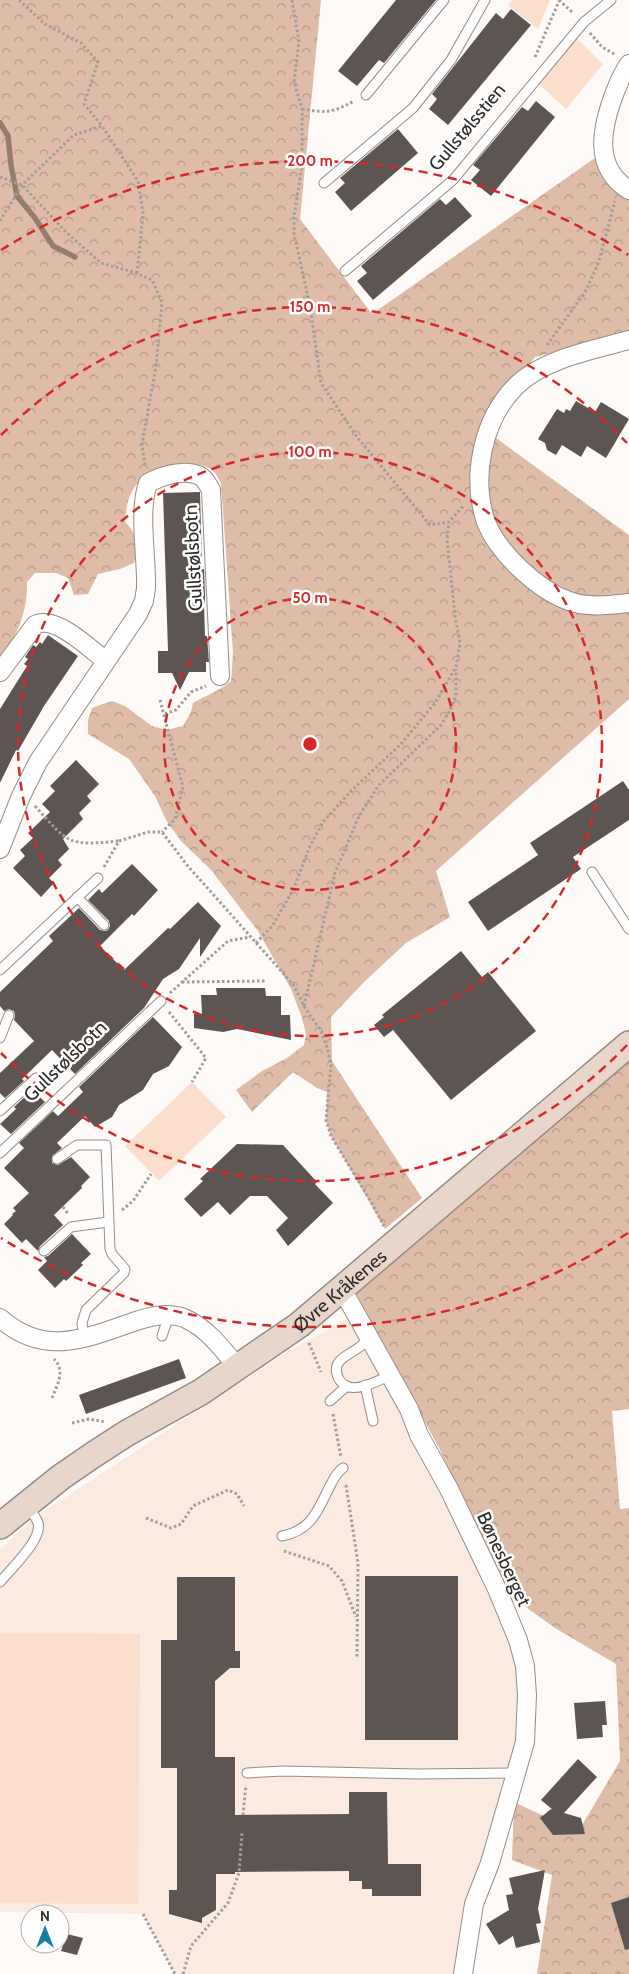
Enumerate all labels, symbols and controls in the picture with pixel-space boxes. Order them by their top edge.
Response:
street label: Gullstølsstien [424,79,510,175]
text: 200 m [287,152,333,170]
text: 150 m [290,298,330,316]
text: 100 m [288,443,332,461]
street label: Gullstølsbotn [179,504,207,612]
text: 50 m [292,589,328,607]
centre of rings [301,735,319,753]
street label: Gullstølsbotn [19,1016,111,1106]
street label: Øvre Kråkenes [288,1244,391,1337]
street label: Bønesberget [472,1508,536,1611]
north arrow [20,1904,70,1954]
text: N [40,1907,50,1925]

